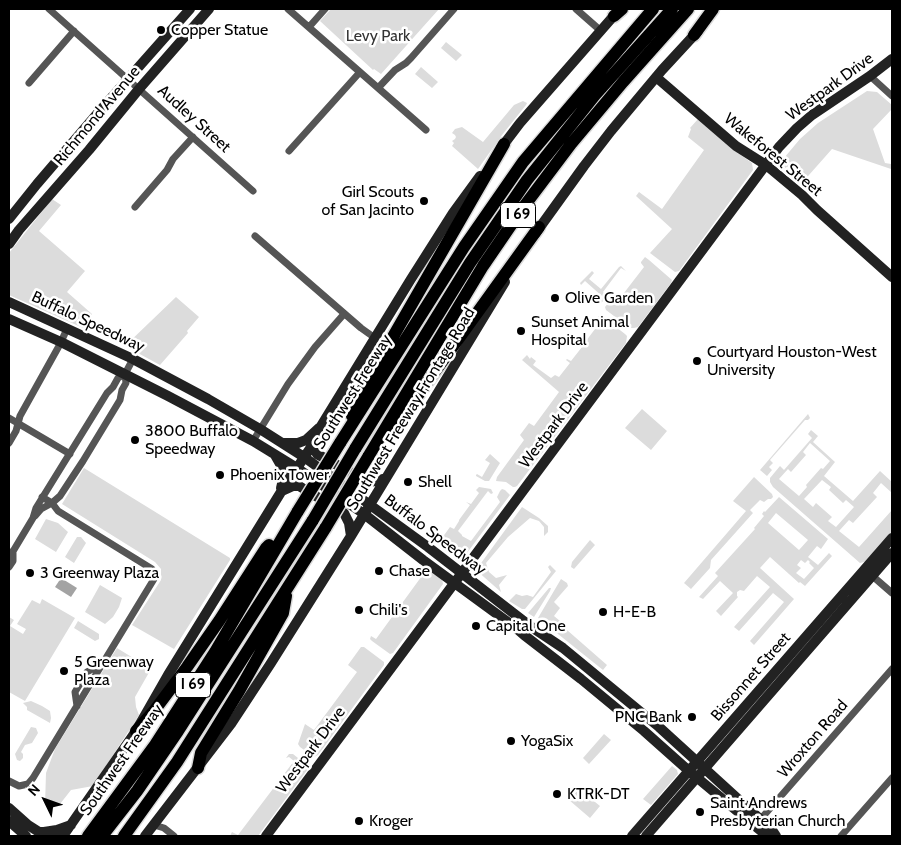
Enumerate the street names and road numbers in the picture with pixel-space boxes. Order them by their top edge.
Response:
street label: Westpark Drive [783,49,877,125]
street label: Richmond Avenue [50,62,144,170]
street label: Audley Street [154,81,234,157]
street label: Wakeforest Street [720,109,826,201]
road number: I 69 [500,202,536,228]
street label: Buffalo Speedway [28,287,148,357]
street label: Southwest Freeway Frontage Road [343,304,479,514]
street label: Southwest Freeway [310,331,396,453]
street label: Westpark Drive [515,378,593,472]
street label: Buffalo Speedway [380,490,490,580]
street label: Bissonnet Street [707,629,795,725]
road number: I 69 [176,672,210,698]
street label: Wroxton Road [774,696,852,782]
street label: Southwest Freeway [76,701,168,819]
street label: Westpark Drive [272,703,350,797]

